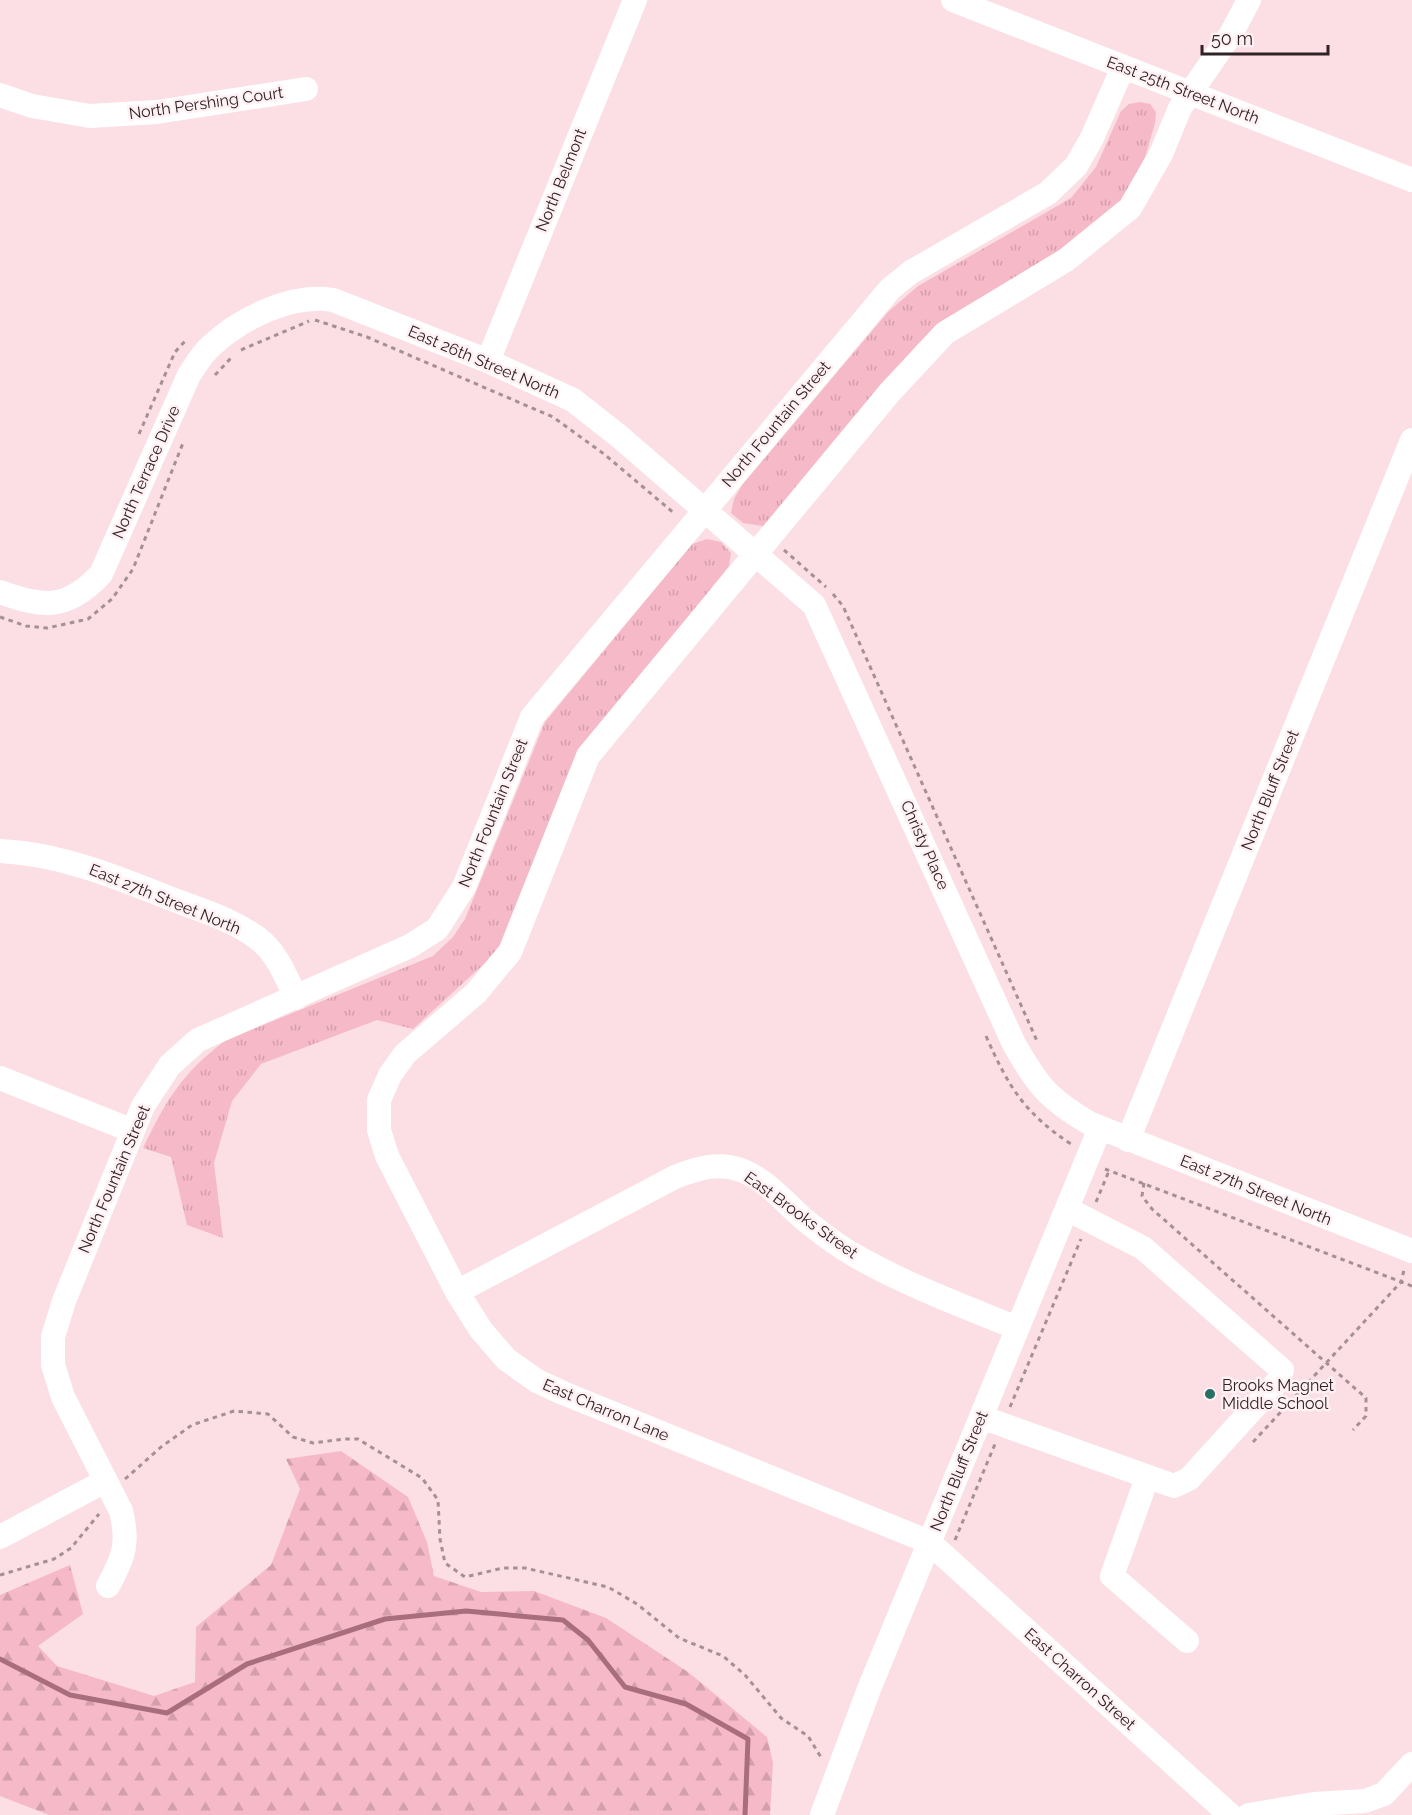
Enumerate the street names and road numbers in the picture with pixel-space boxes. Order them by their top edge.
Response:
street label: East 25th Street North [1104,52,1262,128]
street label: North Pershing Court [128,83,285,123]
street label: North Belmont [532,125,591,234]
street label: East 26th Street North [405,321,563,403]
street label: North Fountain Street [718,357,835,491]
street label: North Terrace Drive [108,403,184,541]
street label: North Bluff Street [1237,726,1303,853]
street label: North Fountain Street [454,735,532,890]
street label: Christy Place [897,797,953,893]
street label: East 27th Street North [86,860,244,938]
street label: North Fountain Street [74,1102,154,1256]
street label: East 27th Street North [1177,1151,1335,1229]
street label: East Brooks Street [741,1168,862,1263]
street label: East Charron Lane [540,1375,672,1445]
street label: North Bluff Street [926,1407,992,1534]
street label: East Charron Street [1021,1624,1140,1734]

